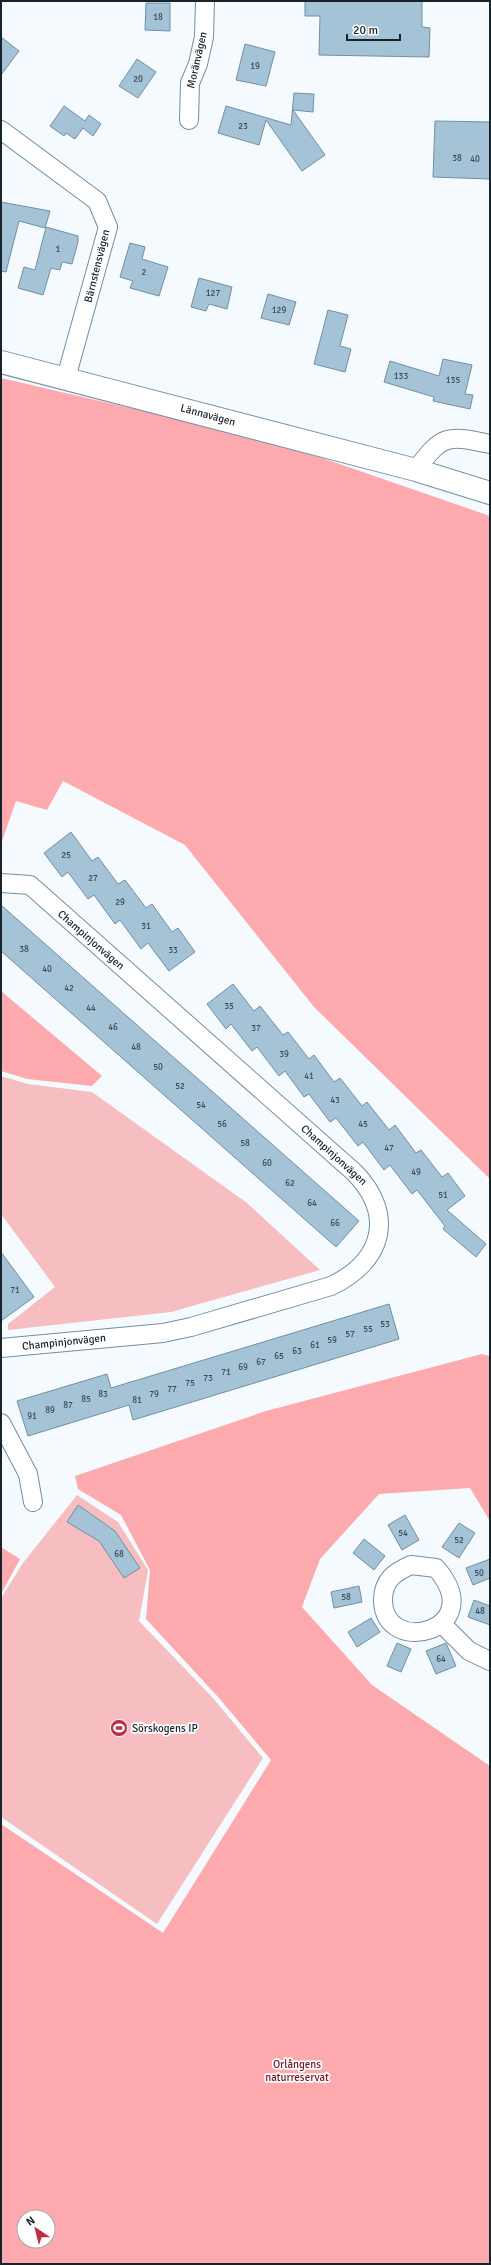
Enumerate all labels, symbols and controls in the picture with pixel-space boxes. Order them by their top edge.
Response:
house number: 18 [153,12,163,23]
scale bar [347,16,400,42]
text: 20 m [353,23,378,38]
street label: Moränvägen [184,30,210,90]
house number: 19 [250,61,260,72]
house number: 20 [133,74,143,85]
house number: 23 [238,121,248,132]
house number: 38 [452,153,462,164]
house number: 40 [470,154,480,165]
street label: Bärnstensvägen [82,228,112,304]
house number: 1 [56,244,61,255]
house number: 2 [142,267,147,278]
house number: 127 [206,288,220,299]
house number: 129 [272,305,286,316]
house number: 133 [394,371,408,382]
house number: 135 [446,375,460,386]
street label: Lännavägen [179,401,237,429]
house number: 25 [61,850,71,861]
house number: 27 [88,873,98,884]
house number: 29 [115,897,125,908]
street label: Champinjonvägen [55,907,127,973]
house number: 31 [141,921,151,932]
house number: 38 [19,944,29,955]
house number: 33 [168,945,178,956]
house number: 40 [42,964,52,975]
house number: 42 [64,983,74,994]
house number: 35 [224,1001,234,1012]
house number: 44 [86,1003,96,1014]
house number: 46 [108,1022,118,1033]
house number: 37 [251,1023,261,1034]
house number: 48 [131,1042,141,1053]
house number: 39 [279,1049,289,1060]
house number: 50 [153,1062,163,1073]
house number: 41 [304,1071,314,1082]
house number: 52 [175,1081,185,1092]
house number: 43 [330,1095,340,1106]
house number: 54 [196,1100,206,1111]
house number: 56 [217,1119,227,1130]
house number: 45 [358,1119,368,1130]
street label: Champinjonvägen [298,1122,370,1188]
house number: 58 [240,1138,250,1149]
house number: 47 [384,1143,394,1154]
house number: 60 [262,1158,272,1169]
house number: 49 [411,1167,421,1178]
house number: 62 [285,1178,295,1189]
house number: 51 [438,1190,448,1201]
house number: 64 [307,1198,317,1209]
house number: 66 [330,1218,340,1229]
house number: 71 [10,1285,20,1296]
house number: 53 [380,1319,390,1330]
house number: 55 [363,1324,373,1335]
house number: 57 [345,1329,355,1340]
street label: Champinjonvägen [21,1331,107,1353]
house number: 59 [327,1335,337,1346]
house number: 61 [310,1340,320,1351]
house number: 63 [292,1346,302,1357]
house number: 65 [274,1351,284,1362]
house number: 67 [256,1357,266,1368]
house number: 69 [238,1362,248,1373]
house number: 71 [221,1367,231,1378]
house number: 73 [203,1373,213,1384]
house number: 75 [185,1378,195,1389]
house number: 77 [167,1384,177,1395]
house number: 83 [98,1389,108,1400]
house number: 79 [149,1389,159,1400]
house number: 85 [81,1394,91,1405]
house number: 81 [132,1395,142,1406]
house number: 87 [63,1400,73,1411]
house number: 89 [45,1405,55,1416]
house number: 91 [27,1411,37,1422]
house number: 54 [398,1528,408,1539]
house number: 52 [454,1535,464,1546]
house number: 68 [114,1549,124,1560]
house number: 50 [474,1568,484,1579]
house number: 58 [341,1592,351,1603]
house number: 48 [475,1606,485,1617]
house number: 64 [436,1654,446,1665]
sports icon: Sörskogens IP [109,1718,129,1738]
place label: Sörskogens IP [132,1722,198,1735]
park label: Orlångens naturreservat [265,2058,329,2084]
north arrow [16,2209,56,2249]
text: N [24,2214,37,2229]

